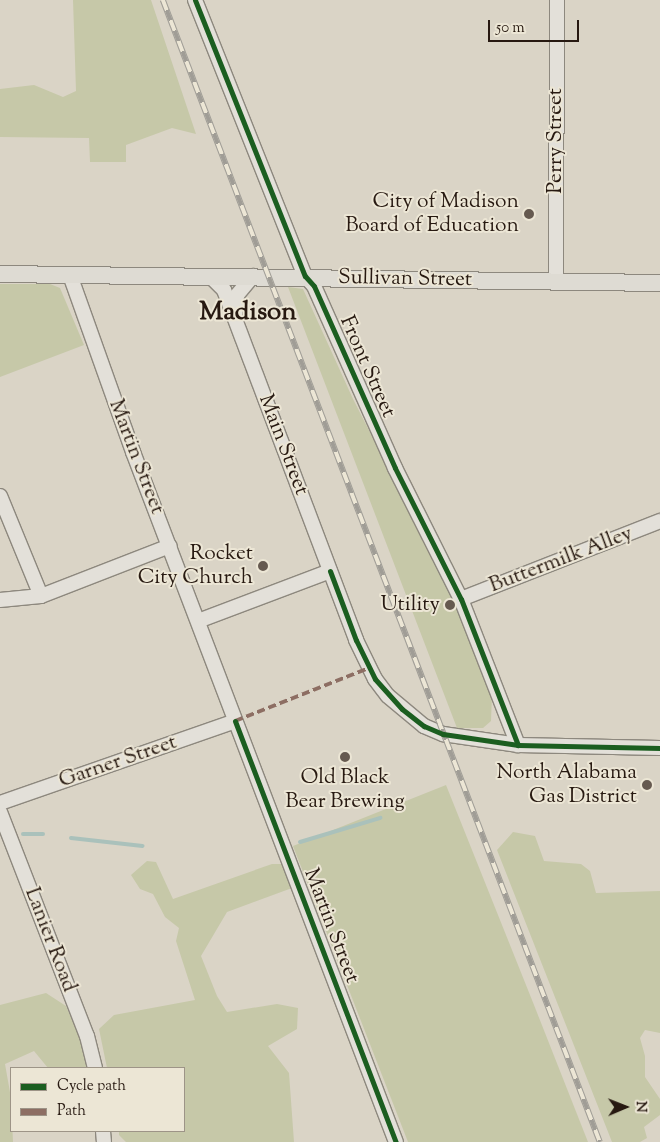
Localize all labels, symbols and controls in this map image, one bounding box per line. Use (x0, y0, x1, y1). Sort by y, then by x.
scale bar (490, 10, 581, 42)
text: 50 m (496, 18, 525, 39)
street label: Perry Street (543, 88, 569, 194)
place label: City of Madison Board of Education (345, 189, 519, 239)
marker: City of Madison Board of Education (523, 208, 535, 220)
street label: Sullivan Street (338, 265, 472, 293)
district label: Madison (199, 297, 297, 329)
street label: Front Street (333, 312, 401, 422)
street label: Main Street (252, 391, 314, 499)
street label: Martin Street (103, 396, 169, 518)
street label: Buttermilk Alley (486, 521, 636, 599)
place label: Rocket City Church (138, 541, 253, 591)
marker: Rocket City Church (257, 560, 269, 572)
place label: Utility (380, 592, 440, 618)
marker: Utility (444, 599, 456, 611)
street label: Garner Street (56, 730, 180, 794)
marker: Old Black Bear Brewing (339, 751, 351, 763)
place label: North Alabama Gas District (497, 760, 637, 810)
place label: Old Black Bear Brewing (285, 765, 405, 815)
marker: North Alabama Gas District (641, 779, 653, 791)
street label: Martin Street (298, 865, 364, 987)
street label: Lanier Road (19, 884, 81, 996)
legend (10, 1067, 185, 1132)
text: Cycle path (57, 1076, 126, 1097)
north arrow (600, 1082, 650, 1132)
text: Path (57, 1101, 86, 1122)
text: N (630, 1101, 650, 1113)

